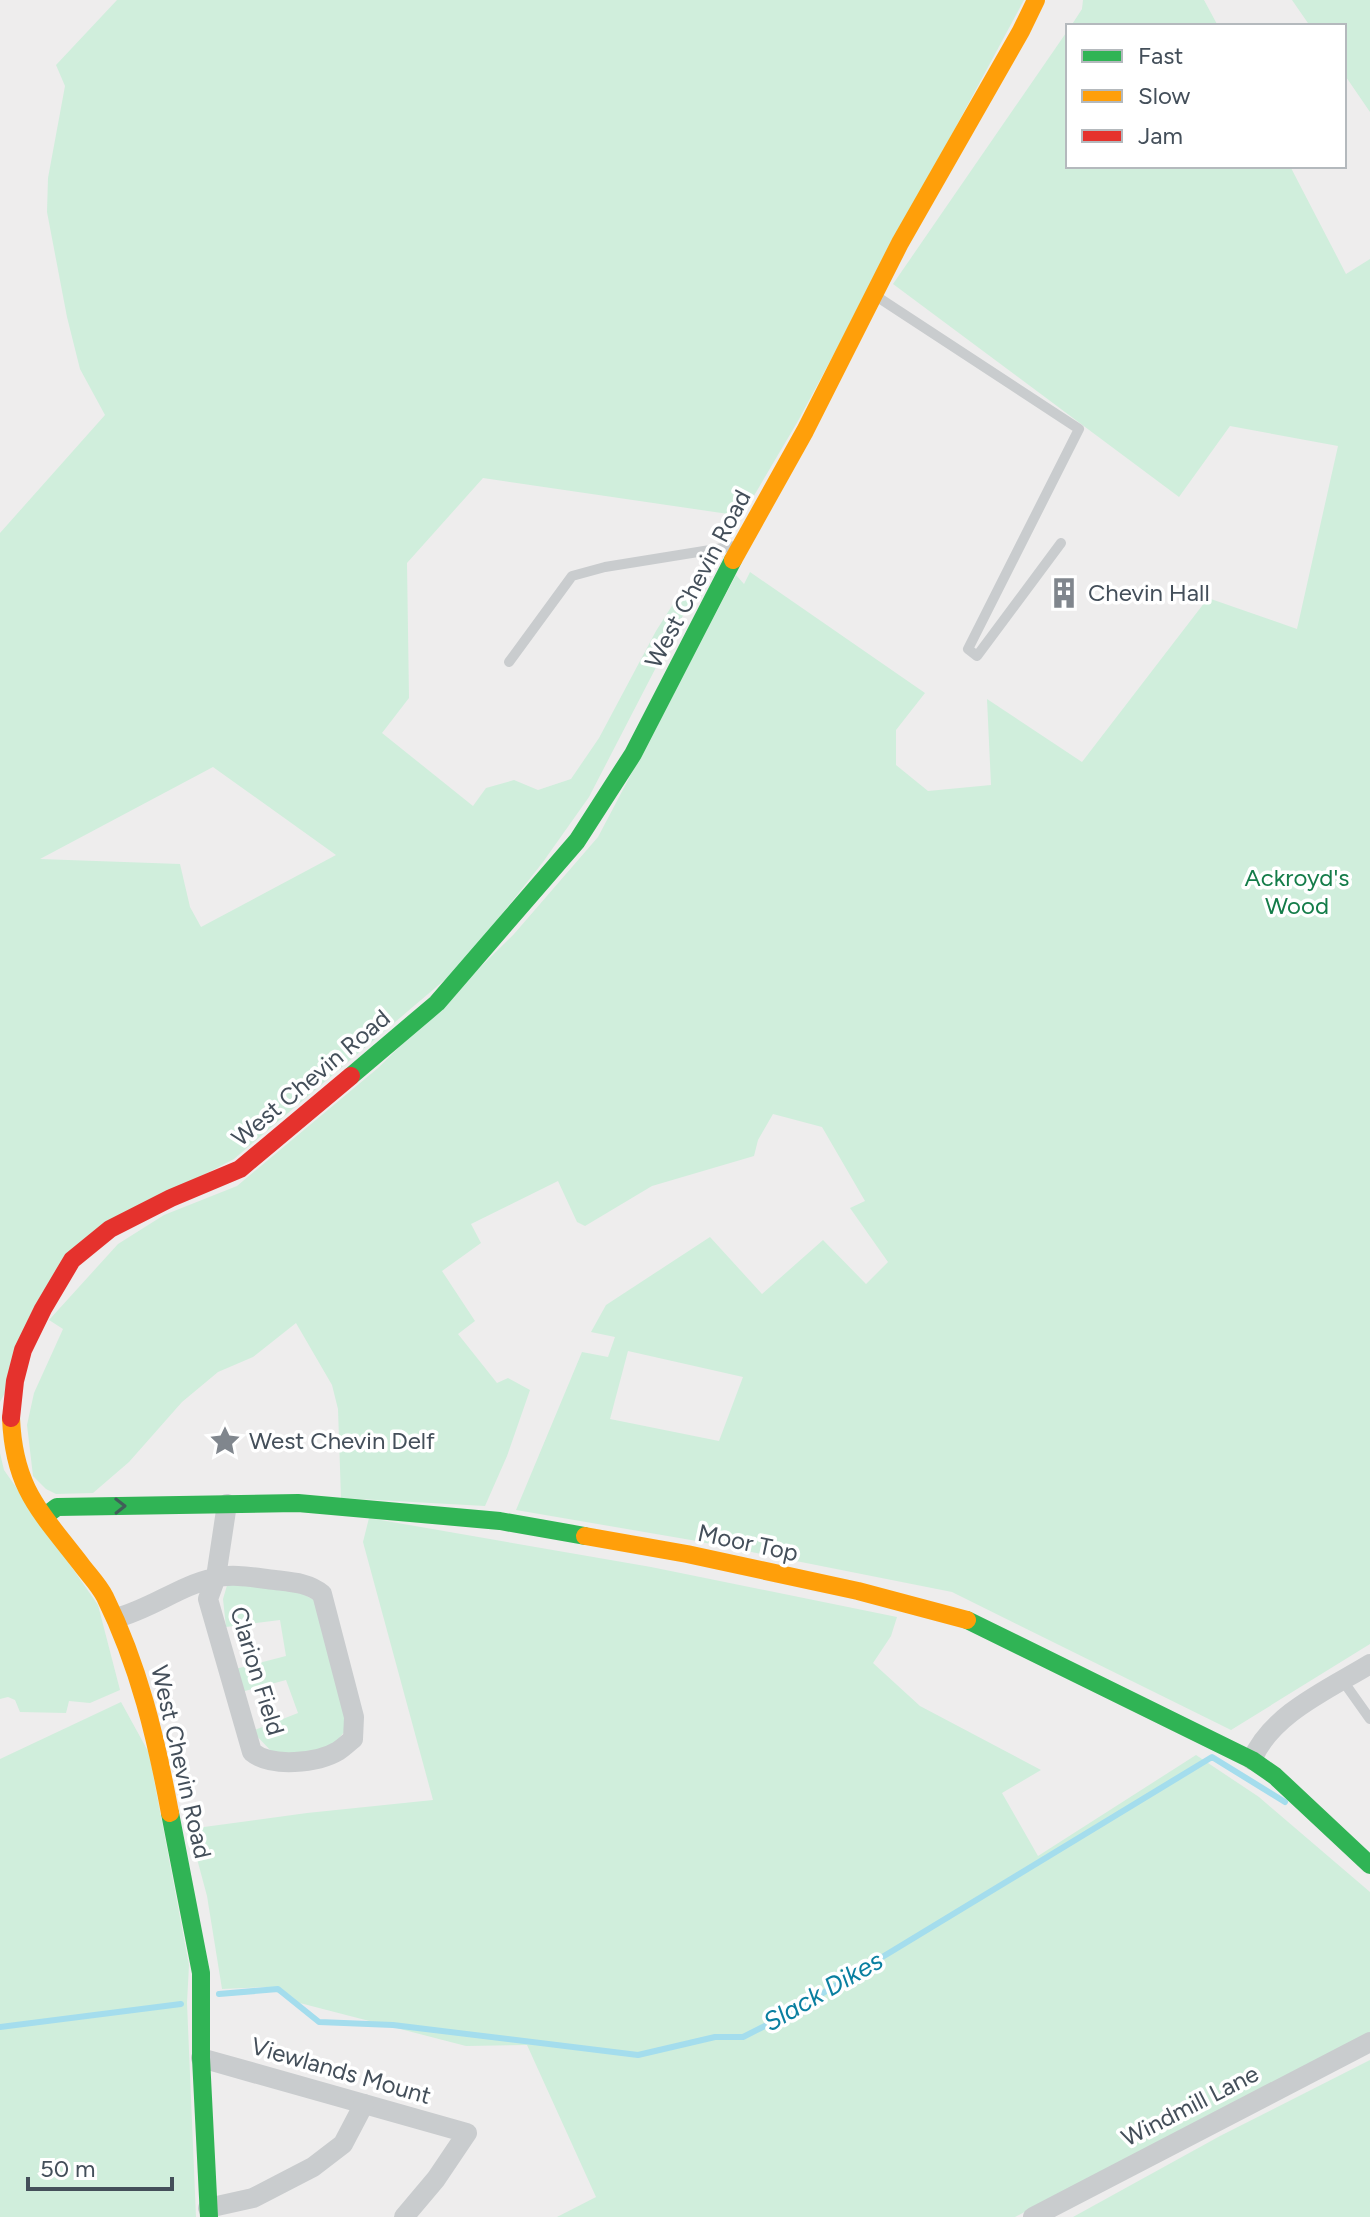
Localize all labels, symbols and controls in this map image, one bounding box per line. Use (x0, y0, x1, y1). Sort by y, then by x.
legend (1066, 24, 1346, 168)
text: Fast (1138, 41, 1183, 70)
text: Slow (1138, 81, 1191, 110)
text: Jam (1138, 121, 1183, 150)
street label: West Chevin Road (638, 485, 757, 673)
building icon: Chevin Hall (1047, 576, 1081, 610)
place label: Chevin Hall (1088, 578, 1210, 607)
park label: Ackroyd's Wood (1245, 863, 1349, 920)
street label: West Chevin Road (226, 1003, 396, 1152)
place icon: West Chevin Delf (208, 1424, 242, 1458)
place label: West Chevin Delf (249, 1426, 435, 1455)
one-way arrow (114, 1497, 127, 1514)
street label: Moor Top (695, 1518, 801, 1567)
street label: Clarion Field (224, 1603, 291, 1739)
street label: West Chevin Road (145, 1662, 218, 1861)
water label: Slack Dikes (757, 1944, 889, 2038)
street label: Viewlands Mount (248, 2031, 435, 2110)
street label: Windmill Lane (1116, 2059, 1263, 2152)
scale bar (28, 2141, 172, 2191)
text: 50 m (40, 2154, 96, 2183)

